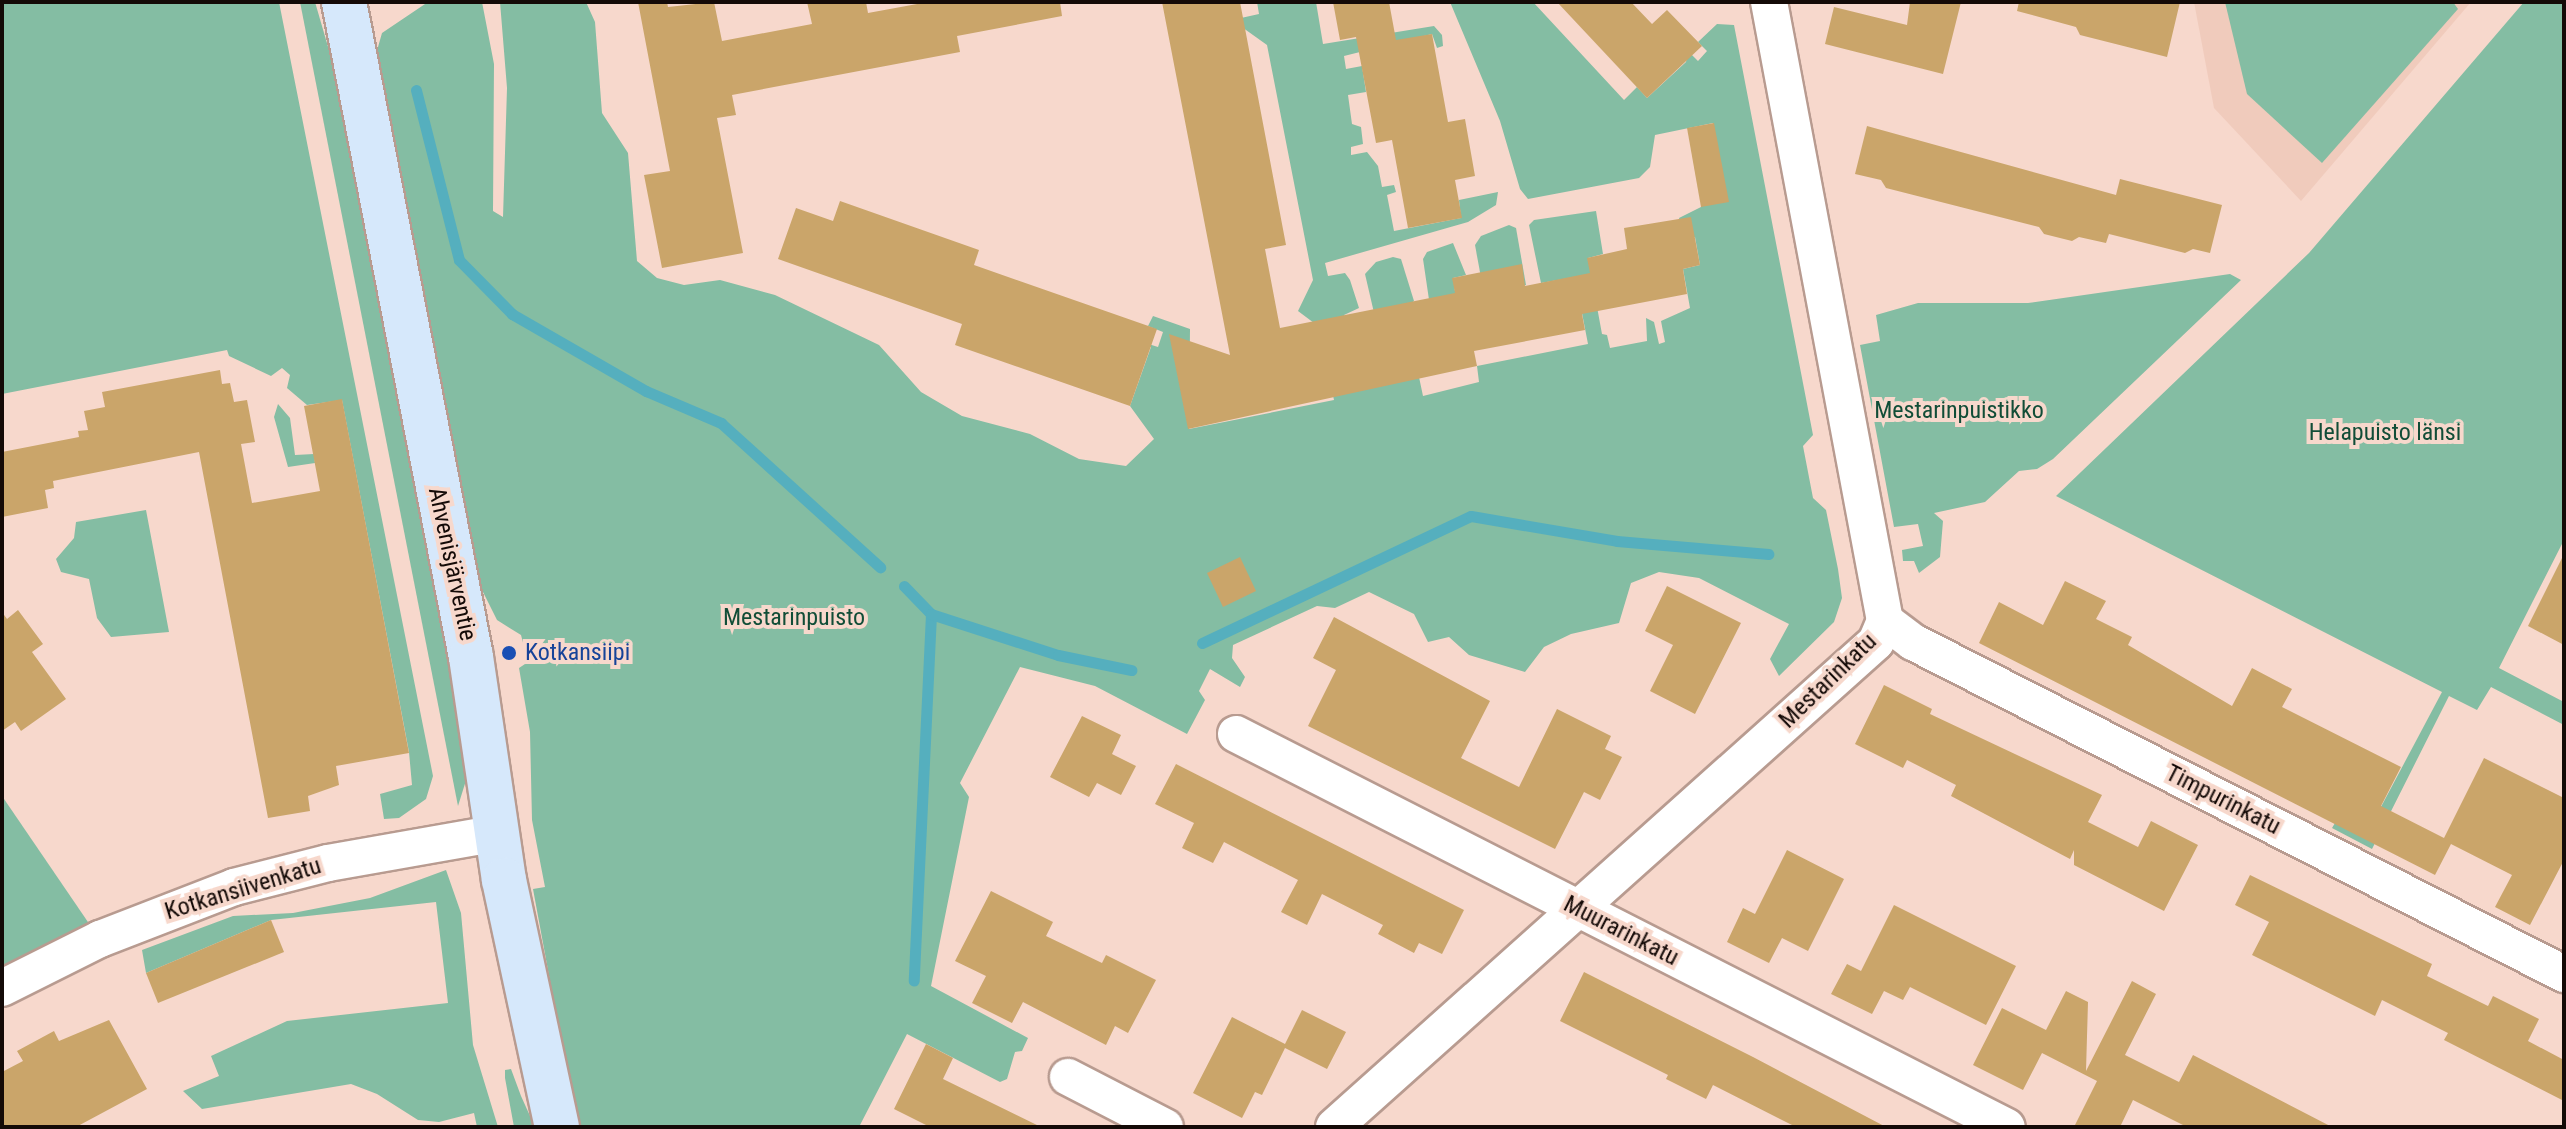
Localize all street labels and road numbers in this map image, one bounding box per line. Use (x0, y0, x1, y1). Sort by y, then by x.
street label: Ahvenisjärventie (422, 485, 482, 643)
street label: Mestarinkatu (1773, 627, 1883, 735)
street label: Timpurinkatu (2161, 759, 2285, 841)
street label: Kotkansiivenkatu (161, 852, 325, 926)
street label: Muurarinkatu (1559, 890, 1683, 972)

